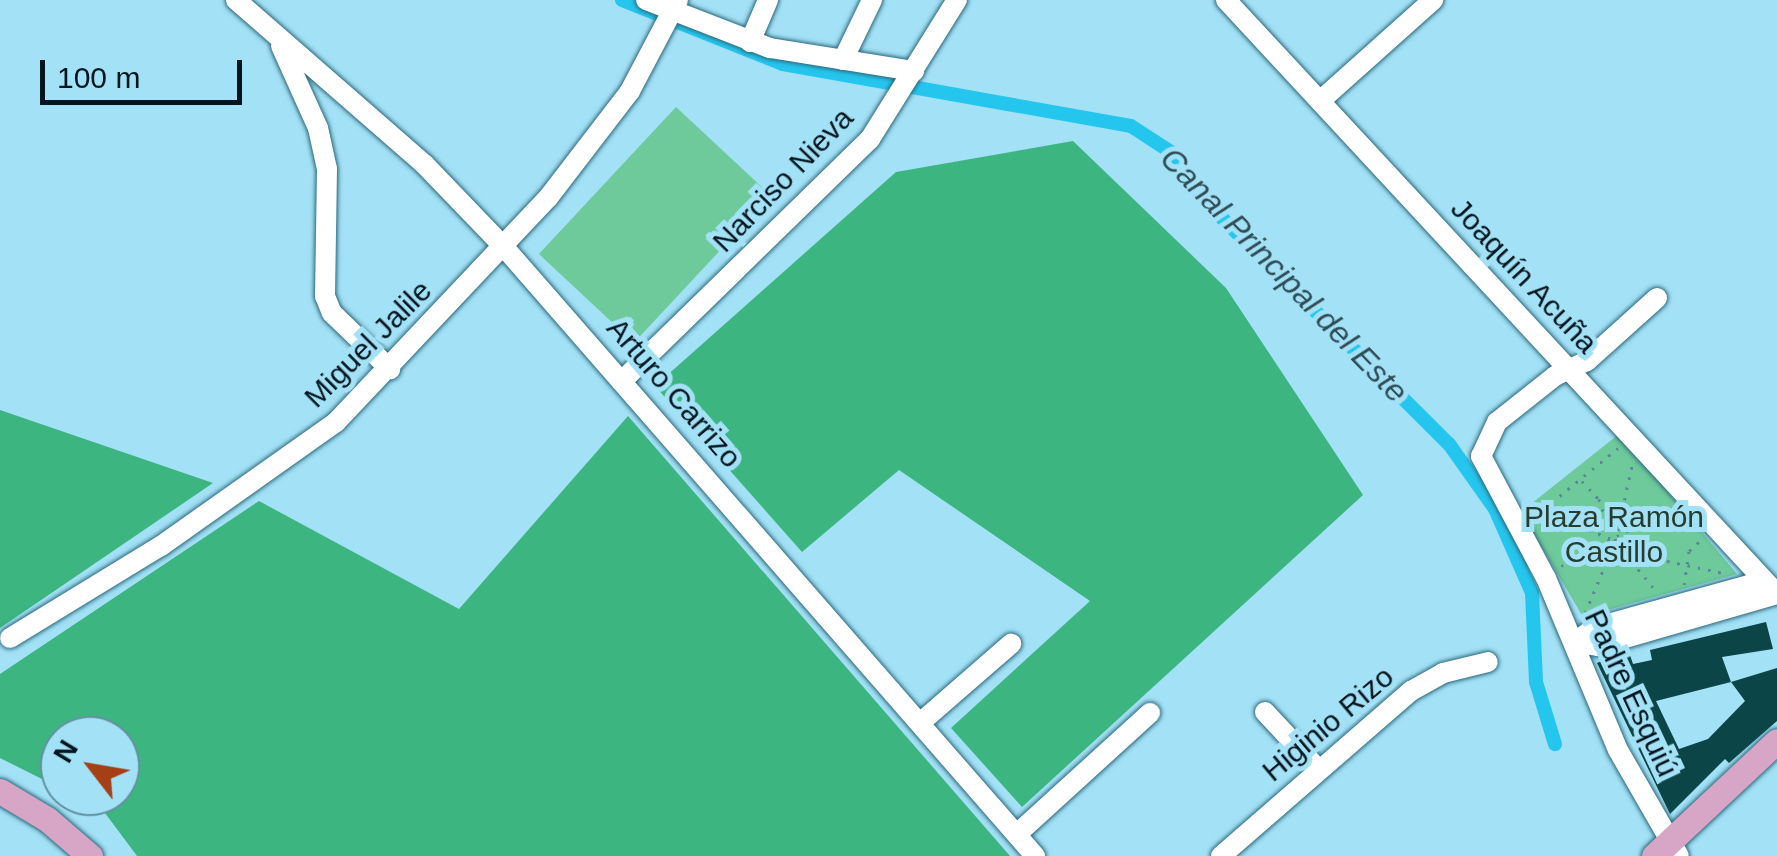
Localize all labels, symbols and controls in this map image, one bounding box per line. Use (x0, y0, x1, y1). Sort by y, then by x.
scale bar (45, 40, 248, 102)
text: 100 m (57, 61, 140, 94)
street label: Narciso Nieva (705, 100, 861, 260)
water label: Canal Principal del Este (1152, 139, 1416, 411)
street label: Joaquín Acuña (1443, 191, 1605, 361)
street label: Miguel Jalile (297, 273, 439, 415)
street label: Arturo Carrizo (599, 311, 749, 475)
park label: Plaza Ramón Castillo (1524, 499, 1704, 570)
street label: Padre Esquiú (1577, 604, 1685, 782)
street label: Higinio Rizo (1255, 659, 1401, 789)
north arrow (40, 716, 140, 816)
text: N (47, 735, 84, 768)

